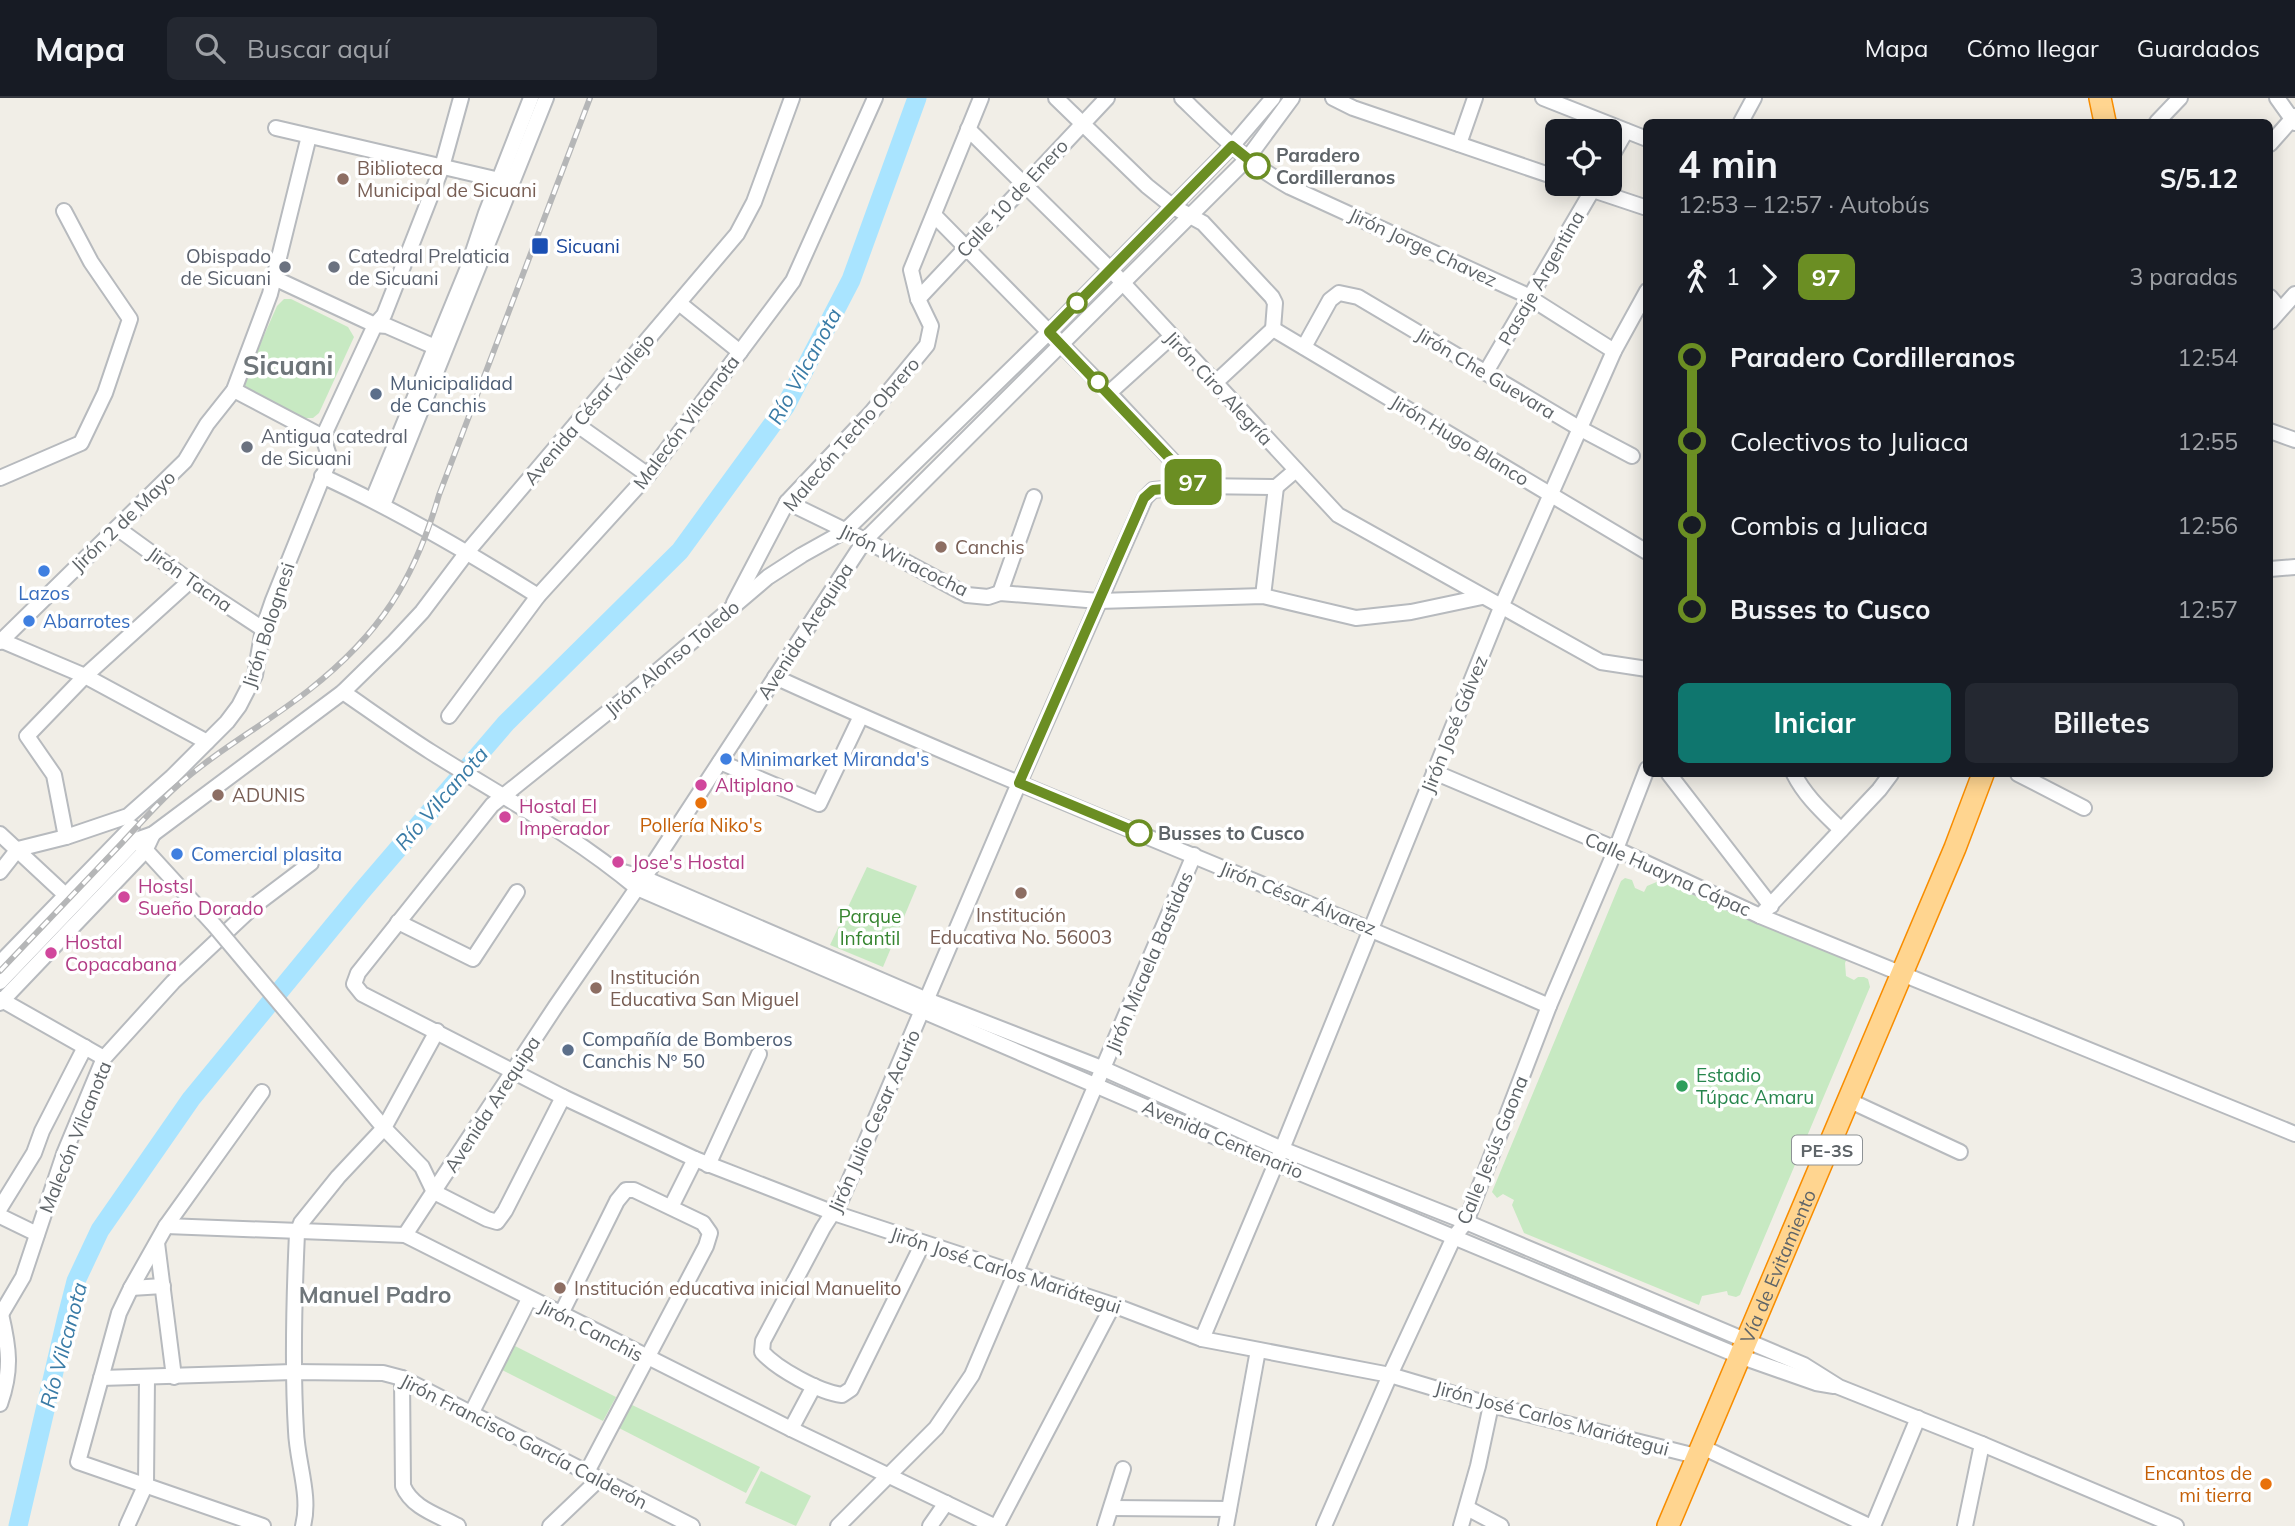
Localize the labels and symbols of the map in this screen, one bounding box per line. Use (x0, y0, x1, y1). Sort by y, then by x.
street label: Calle 10 de Enero (951, 134, 1073, 262)
place label: Paradero Cordilleranos (1276, 143, 1395, 189)
marker: Paradero Cordilleranos (1244, 153, 1270, 179)
place label: Biblioteca Municipal de Sicuani (357, 156, 537, 202)
marker: Biblioteca Municipal de Sicuani (335, 171, 351, 187)
street label: Jirón Jorge Chavez (1345, 202, 1501, 292)
street label: Pasaje Argentina (1493, 206, 1589, 350)
place label: Sicuani (556, 234, 620, 258)
marker: Sicuani (530, 236, 550, 256)
place label: Obispado de Sicuani (181, 244, 271, 290)
place label: Catedral Prelaticia de Sicuani (348, 244, 510, 290)
marker: Obispado de Sicuani (277, 259, 293, 275)
marker: Catedral Prelaticia de Sicuani (326, 259, 342, 275)
unlabelled marker (1067, 293, 1087, 313)
water label: Río Vilcanota (761, 303, 847, 429)
street label: Jirón Che Guevara (1412, 322, 1560, 424)
street label: Jirón Ciro Alegría (1160, 326, 1278, 450)
street label: Avenida César Vallejo (518, 328, 660, 490)
district label: Sicuani (243, 349, 333, 382)
street label: Malecón Vilcanota (628, 350, 744, 494)
street label: Malecón Techo Obrero (778, 352, 924, 516)
place label: Municipalidad de Canchis (390, 371, 513, 417)
unlabelled marker (1088, 372, 1108, 392)
marker: Municipalidad de Canchis (368, 386, 384, 402)
street label: Jirón Hugo Blanco (1386, 389, 1534, 491)
place label: Antigua catedral de Sicuani (261, 424, 408, 470)
marker: Antigua catedral de Sicuani (239, 439, 255, 455)
line badge: 97 (1162, 459, 1224, 505)
street label: Jirón 2 de Mayo (66, 465, 180, 577)
street label: Jirón Wiracocha (836, 518, 972, 602)
place label: Canchis (955, 535, 1025, 559)
marker: Canchis (933, 539, 949, 555)
street label: Jirón Tacna (143, 541, 237, 617)
street label: Avenida Arequipa (752, 558, 858, 704)
street label: Jirón Bolognesi (236, 559, 300, 691)
marker: Lazos (36, 563, 52, 579)
place label: Lazos (18, 581, 70, 605)
street label: Jirón Alonso Toledo (600, 595, 744, 721)
place label: Abarrotes (43, 609, 131, 633)
marker: Abarrotes (21, 613, 37, 629)
street label: Jirón José Gálvez (1415, 652, 1493, 796)
water label: Río Vilcanota (389, 741, 493, 855)
place label: Minimarket Miranda's (740, 747, 930, 771)
marker: Minimarket Miranda's (718, 751, 734, 767)
place label: Altiplano (715, 773, 794, 797)
marker: Altiplano (693, 777, 709, 793)
place label: ADUNIS (232, 783, 305, 807)
marker: ADUNIS (210, 787, 226, 803)
place label: Hostal El Imperador (519, 794, 610, 840)
marker: Pollería Niko's (693, 795, 709, 811)
marker: Hostal El Imperador (497, 809, 513, 825)
place label: Pollería Niko's (640, 813, 762, 837)
marker: Busses to Cusco (1126, 820, 1152, 846)
place label: Busses to Cusco (1158, 821, 1304, 845)
street label: Calle Huayna Cápac (1581, 827, 1755, 921)
place label: Comercial plasita (191, 842, 342, 866)
marker: Comercial plasita (169, 846, 185, 862)
place label: Jose's Hostal (632, 850, 745, 874)
marker: Jose's Hostal (610, 854, 626, 870)
street label: Jirón César Álvarez (1216, 856, 1380, 940)
street label: Jirón Micaela Bastidas (1100, 868, 1198, 1056)
place label: Hostsl Sueño Dorado (138, 874, 264, 920)
marker: Institución Educativa No. 56003 (1013, 885, 1029, 901)
marker: Hostsl Sueño Dorado (116, 889, 132, 905)
place label: Institución Educativa No. 56003 (930, 903, 1112, 949)
park label: Parque Infantil (839, 904, 901, 950)
place label: Hostal Copacabana (65, 930, 177, 976)
marker: Hostal Copacabana (43, 945, 59, 961)
place label: Institución Educativa San Miguel (610, 965, 799, 1011)
marker: Institución Educativa San Miguel (588, 980, 604, 996)
street label: Jirón Julio Cesar Acurio (823, 1025, 925, 1217)
place label: Compañía de Bomberos Canchis Nº 50 (582, 1027, 793, 1073)
street label: Avenida Arequipa (439, 1031, 545, 1177)
marker: Compañía de Bomberos Canchis Nº 50 (560, 1042, 576, 1058)
street label: Malecón Vilcanota (34, 1058, 116, 1216)
place label: Estadio Túpac Amaru (1696, 1063, 1814, 1109)
street label: Calle Jesús Gaona (1451, 1072, 1533, 1228)
marker: Estadio Túpac Amaru (1674, 1078, 1690, 1094)
street label: Avenida Centenario (1139, 1094, 1307, 1184)
road number: PE-3S (1792, 1135, 1862, 1164)
street label: Vía de Evitamiento (1735, 1186, 1821, 1347)
street label: Jirón José Carlos Mariátegui (887, 1221, 1125, 1319)
place label: Institución educativa inicial Manuelito (574, 1276, 901, 1300)
water label: Río Vilcanota (34, 1279, 92, 1411)
district label: Manuel Padro (299, 1280, 451, 1309)
marker: Institución educativa inicial Manuelito (552, 1280, 568, 1296)
street label: Jirón Canchis (535, 1293, 647, 1367)
street label: Jirón Francisco García Calderón (396, 1368, 652, 1514)
street label: Jirón José Carlos Mariátegui (1432, 1375, 1672, 1461)
place label: Encantos de mi tierra (2144, 1461, 2252, 1507)
marker: Encantos de mi tierra (2258, 1476, 2274, 1492)

